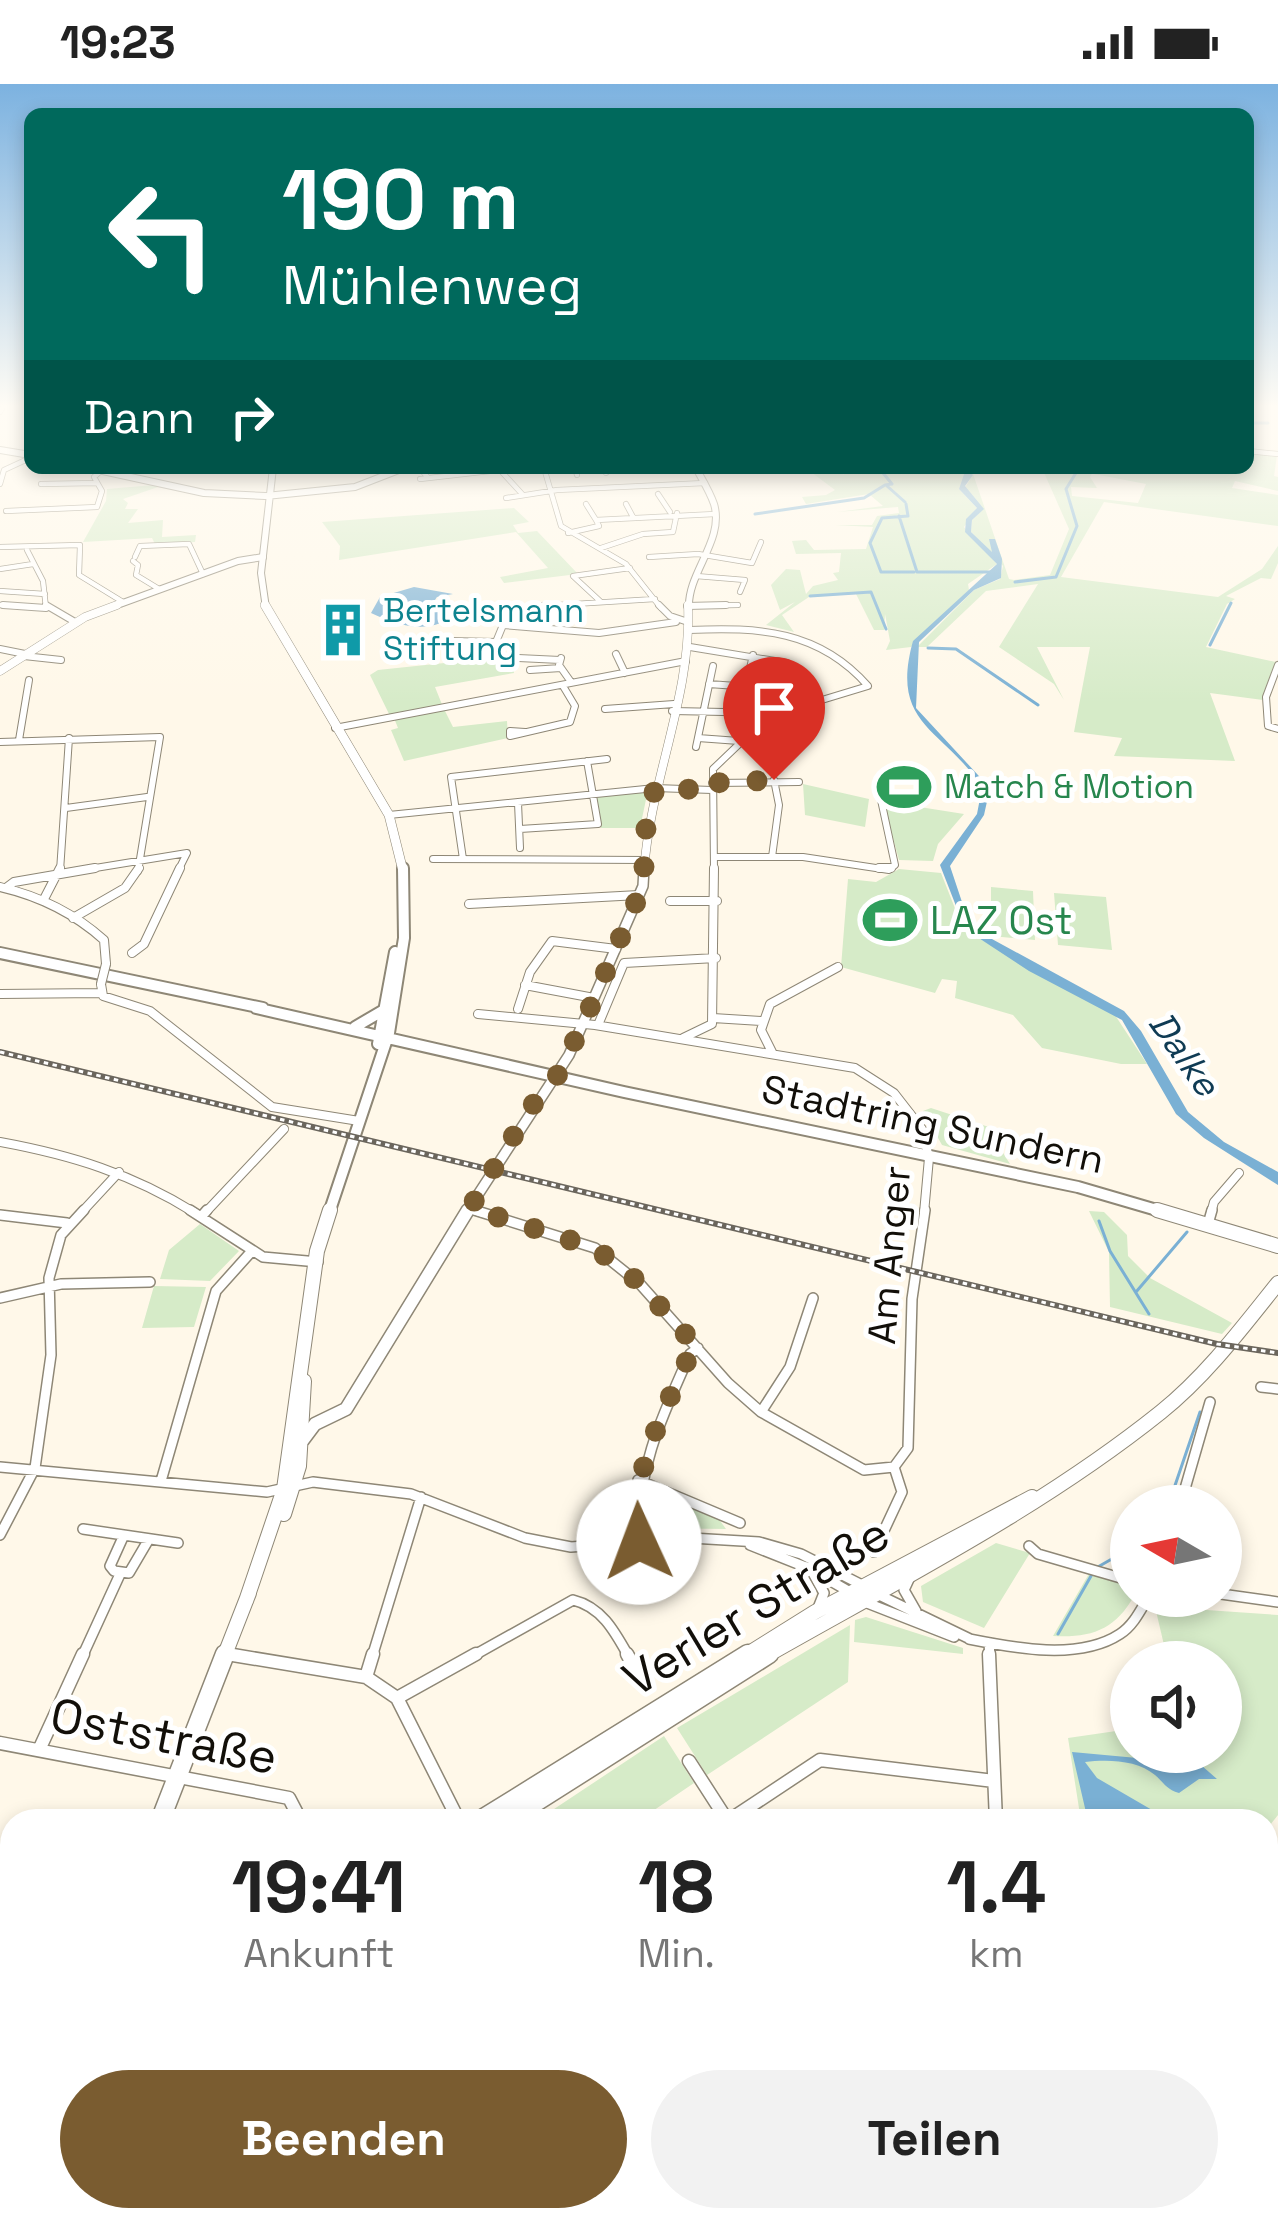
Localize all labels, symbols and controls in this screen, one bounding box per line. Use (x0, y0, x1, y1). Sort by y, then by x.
text: 19:23 (60, 14, 176, 71)
text: 190 m (282, 146, 519, 254)
icon: left (84, 156, 240, 312)
text: Mühlenweg (282, 251, 582, 320)
icon: right (219, 384, 285, 450)
text: Dann (84, 389, 195, 446)
place label: Bertelsmann Stiftung (383, 590, 584, 670)
building icon: Bertelsmann Stiftung (314, 601, 372, 659)
pin (723, 657, 825, 780)
icon: arrive (741, 675, 807, 741)
sports icon: Match & Motion (875, 758, 933, 816)
place label: Match & Motion (944, 766, 1194, 808)
sports icon: LAZ Ost (861, 891, 919, 949)
place label: LAZ Ost (930, 896, 1073, 945)
water label: Dalke (1138, 1003, 1231, 1107)
street label: Stadtring Sundern (758, 1064, 1108, 1184)
street label: Am Anger (857, 1164, 921, 1346)
position arrow (576, 1479, 702, 1605)
north arrow (1110, 1485, 1242, 1617)
map controls (1110, 1485, 1242, 1773)
street label: Verler Straße (612, 1503, 900, 1709)
button: sound (1110, 1641, 1242, 1773)
street label: Oststraße (46, 1684, 282, 1788)
text: 19:41 (232, 1841, 406, 1933)
text: 18 (638, 1841, 714, 1933)
text: 1.4 (946, 1841, 1046, 1933)
text: Ankunft (243, 1929, 394, 1978)
text: Min. (638, 1929, 715, 1978)
text: km (969, 1929, 1024, 1978)
button: Beenden (60, 2070, 627, 2208)
button: Teilen (651, 2070, 1218, 2208)

